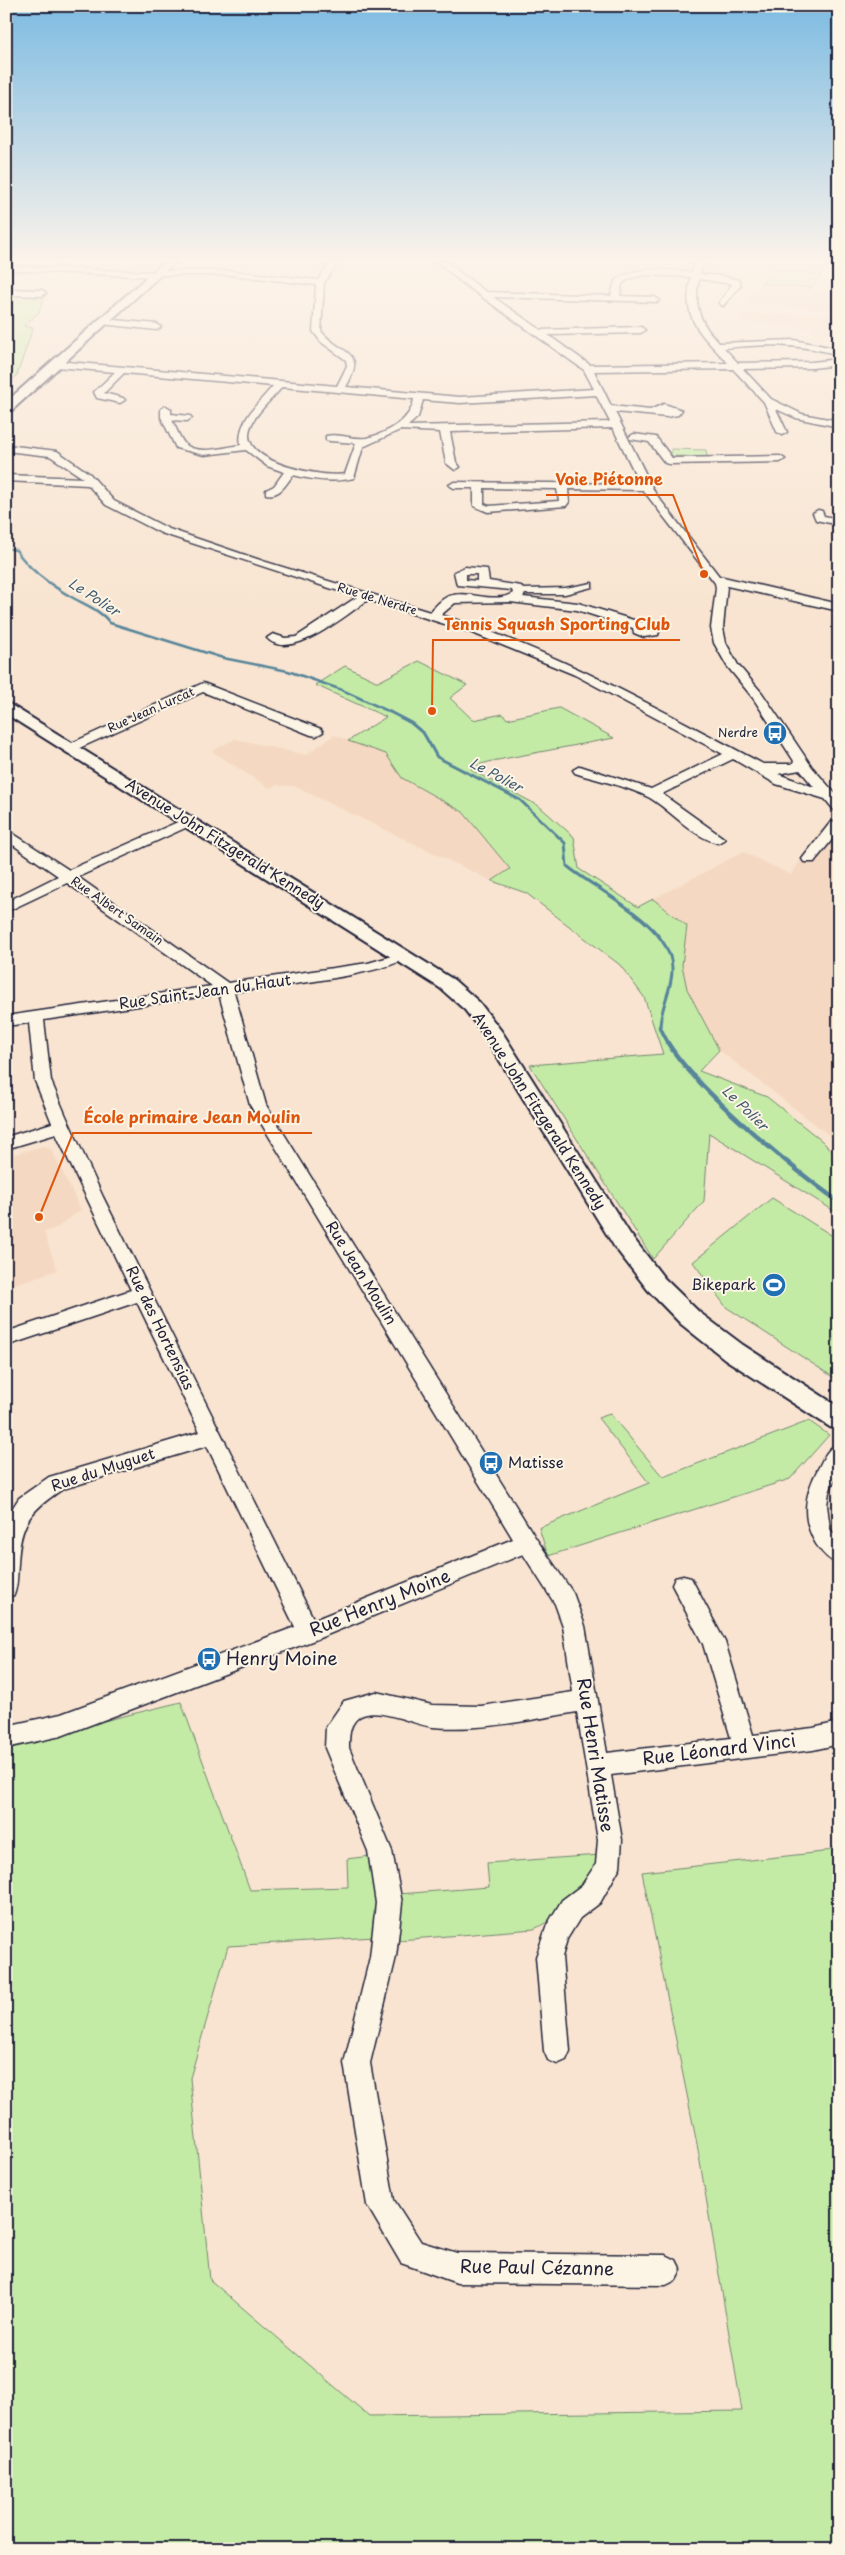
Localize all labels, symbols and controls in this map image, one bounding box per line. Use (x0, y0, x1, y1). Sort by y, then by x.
callout: Voie Piétonne (546, 464, 673, 495)
text: Voie Piétonne (555, 466, 663, 490)
water label: Le Polier (65, 572, 125, 622)
street label: Rue de Nerdre (335, 577, 419, 619)
callout: Tennis Squash Sporting Club (433, 609, 680, 640)
text: Tennis Squash Sporting Club (444, 611, 670, 635)
street label: Rue Jean Lurcat (104, 682, 197, 736)
bus stop icon: Nerdre (762, 720, 788, 746)
place label: Nerdre (718, 723, 758, 741)
water label: Le Polier (466, 752, 528, 798)
street label: Avenue John Fitzgerald Kennedy (122, 772, 330, 914)
street label: Rue Albert Samain (68, 872, 167, 949)
street label: Rue Saint-Jean du Haut (117, 967, 292, 1014)
street label: Avenue John Fitzgerald Kennedy (468, 1007, 613, 1213)
water label: Le Polier (718, 1080, 774, 1136)
callout: École primaire Jean Moulin (73, 1102, 312, 1133)
text: École primaire Jean Moulin (84, 1104, 300, 1128)
street label: Rue Jean Moulin (321, 1216, 403, 1329)
street label: Rue des Hortensias (121, 1261, 201, 1393)
place label: Bikepark (691, 1272, 756, 1295)
sports icon: Bikepark (761, 1272, 787, 1298)
street label: Rue du Muguet (48, 1441, 157, 1496)
bus stop icon: Matisse (478, 1450, 504, 1476)
place label: Matisse (508, 1450, 564, 1473)
street label: Rue Henry Moine (305, 1561, 454, 1642)
place label: Henry Moine (226, 1644, 338, 1671)
bus stop icon: Henry Moine (196, 1646, 222, 1672)
street label: Rue Henri Matisse (571, 1676, 622, 1834)
street label: Rue Léonard Vinci (641, 1726, 797, 1771)
street label: Rue Paul Cézanne (460, 2252, 614, 2281)

